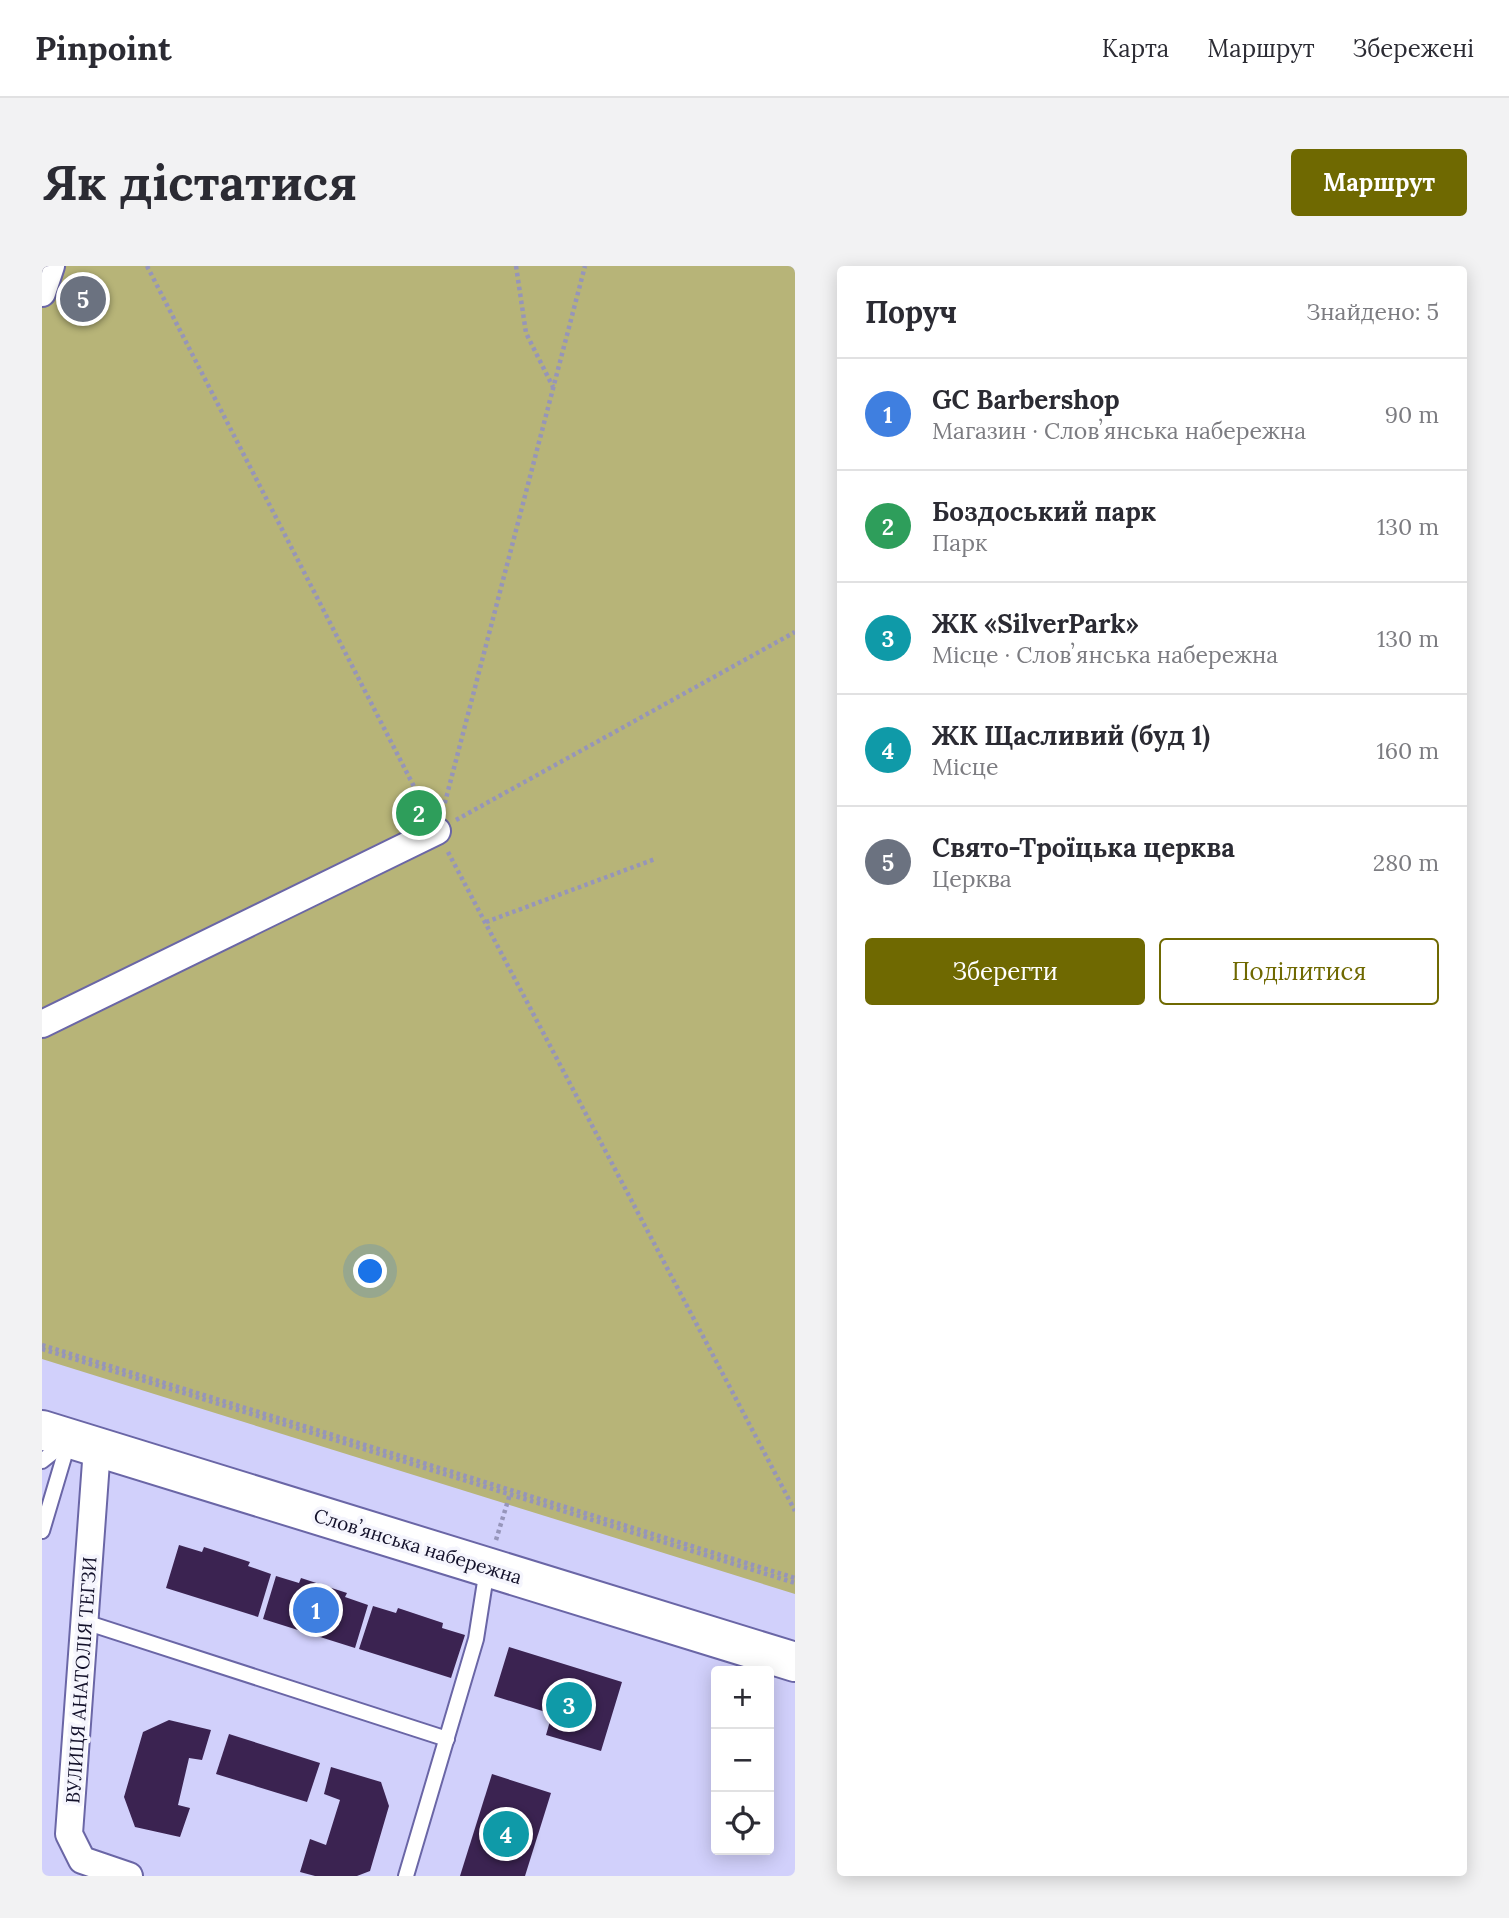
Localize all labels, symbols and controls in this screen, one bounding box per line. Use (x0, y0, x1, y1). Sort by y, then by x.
text: Pinpoint (35, 27, 172, 69)
text: Карта (1102, 33, 1169, 64)
text: Маршрут (1207, 33, 1315, 64)
text: Збережені (1353, 33, 1474, 64)
button: Маршрут (1291, 149, 1467, 216)
text: Як дістатися (42, 151, 357, 213)
pin: 5 (60, 273, 106, 325)
text: Поруч (865, 293, 957, 331)
text: Знайдено: 5 (1306, 297, 1439, 326)
text: GC Barbershop (932, 383, 1120, 416)
text: 1 (883, 400, 893, 429)
text: 90 m (1385, 400, 1439, 429)
text: Магазин · Словʼянська набережна (932, 416, 1306, 445)
text: Боздоський парк (932, 495, 1156, 528)
text: 2 (882, 512, 894, 541)
text: 130 m (1377, 512, 1439, 541)
text: Парк (932, 528, 987, 557)
text: ЖК «SilverPark» (932, 607, 1139, 640)
text: 3 (882, 624, 894, 653)
text: 130 m (1377, 624, 1439, 653)
text: Місце · Словʼянська набережна (932, 640, 1278, 669)
text: ЖК Щасливий (буд 1) (932, 719, 1210, 752)
text: 4 (882, 736, 894, 765)
text: 160 m (1376, 736, 1439, 765)
text: Місце (932, 752, 998, 781)
pin: 2 (396, 787, 442, 839)
text: Свято-Троїцька церква (932, 831, 1235, 864)
text: 5 (882, 848, 894, 877)
text: 280 m (1373, 848, 1439, 877)
text: Церква (932, 864, 1012, 893)
button: Зберегти (865, 938, 1145, 1005)
button: Поділитися (1159, 938, 1439, 1005)
your location (353, 1254, 387, 1288)
street label: Словʼянська набережна (311, 1503, 525, 1589)
street label: ВУЛИЦЯ АНАТОЛІЯ ТЕГЗИ (60, 1556, 102, 1804)
pin: 1 (293, 1584, 339, 1636)
map controls (711, 1666, 774, 1855)
button: + (711, 1666, 774, 1729)
pin: 3 (546, 1679, 592, 1731)
button: − (711, 1729, 774, 1792)
button: locate (711, 1792, 774, 1855)
pin: 4 (483, 1808, 529, 1860)

